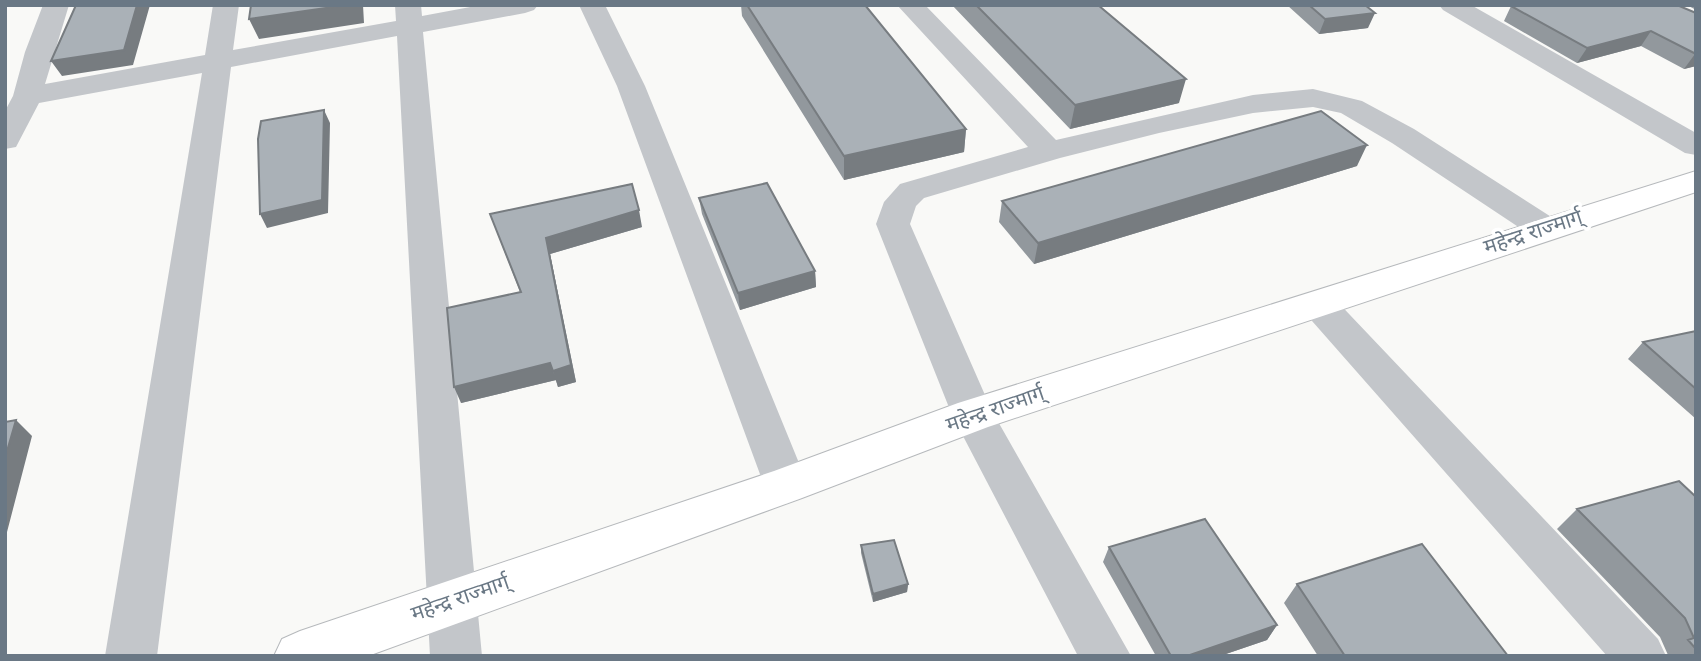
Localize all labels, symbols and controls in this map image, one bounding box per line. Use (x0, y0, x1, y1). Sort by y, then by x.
street label: महेन्द्र राज्मार्ग् (1480, 203, 1589, 260)
street label: महेन्द्र राज्मार्ग् (942, 379, 1050, 438)
street label: महेन्द्र राज्मार्ग् (407, 568, 515, 627)

